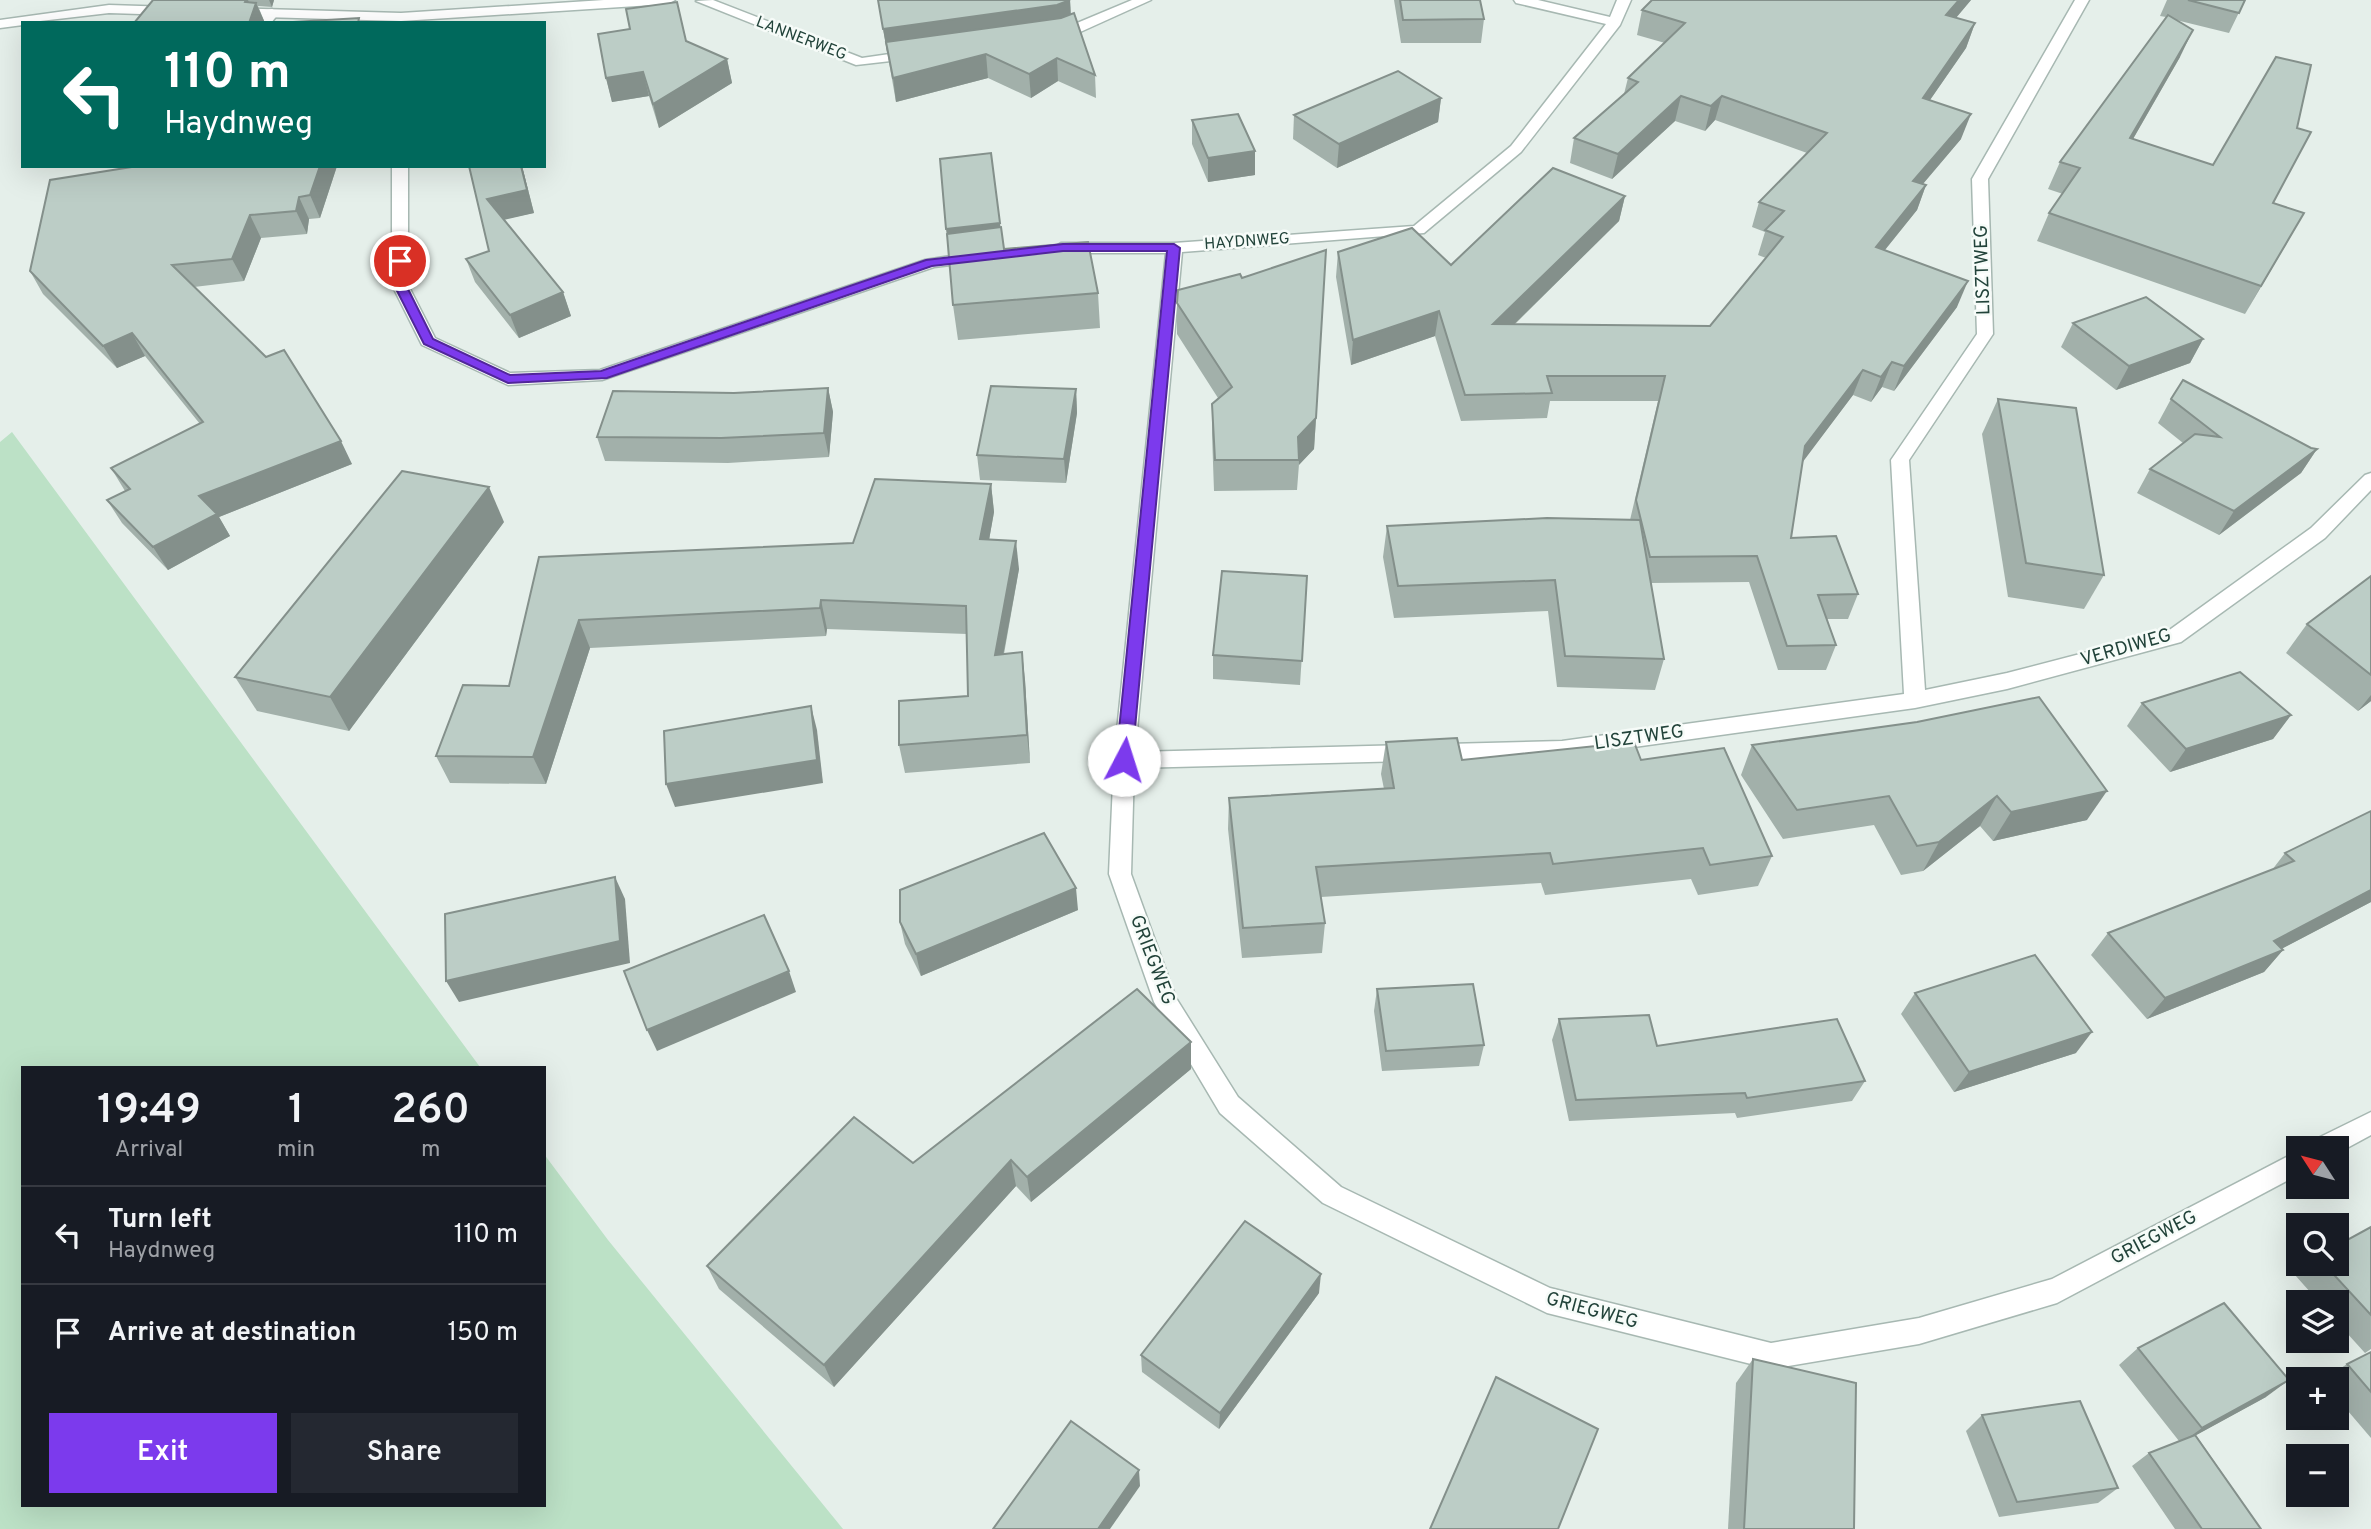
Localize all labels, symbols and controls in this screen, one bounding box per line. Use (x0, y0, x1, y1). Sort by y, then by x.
street label: LANNERWEG (753, 13, 849, 65)
text: 110 m (164, 44, 291, 106)
icon: left (49, 49, 140, 140)
text: Haydnweg (164, 105, 313, 145)
street label: LISZTWEG (1969, 225, 1997, 315)
street label: HAYDNWEG (1204, 229, 1290, 255)
pin (370, 231, 430, 291)
icon: arrive (381, 242, 419, 280)
street label: VERDIWEG (2078, 624, 2174, 672)
street label: LISZTWEG (1593, 720, 1685, 756)
position arrow (1087, 723, 1161, 797)
street label: GRIEGWEG (1124, 912, 1180, 1008)
text: 19:49 (97, 1085, 201, 1138)
text: 1 (288, 1085, 304, 1138)
text: 260 (391, 1085, 470, 1138)
text: Arrival (115, 1136, 183, 1165)
text: min (277, 1136, 315, 1165)
text: m (421, 1136, 440, 1165)
north arrow (2286, 1136, 2348, 1199)
map controls (2286, 1136, 2349, 1507)
text: Turn left (108, 1204, 212, 1237)
street label: GRIEGWEG (2107, 1205, 2201, 1271)
button: search (2286, 1213, 2349, 1276)
icon: left (49, 1216, 87, 1254)
text: 110 m (454, 1219, 518, 1252)
text: Haydnweg (108, 1237, 215, 1266)
street label: GRIEGWEG (1543, 1287, 1641, 1335)
button: layers (2286, 1290, 2349, 1353)
icon: arrive (49, 1314, 87, 1352)
text: Arrive at destination (108, 1317, 356, 1350)
text: 150 m (447, 1317, 518, 1350)
button: + (2286, 1367, 2349, 1430)
button: Exit (49, 1413, 277, 1493)
button: Share (291, 1413, 518, 1493)
button: − (2286, 1444, 2349, 1507)

